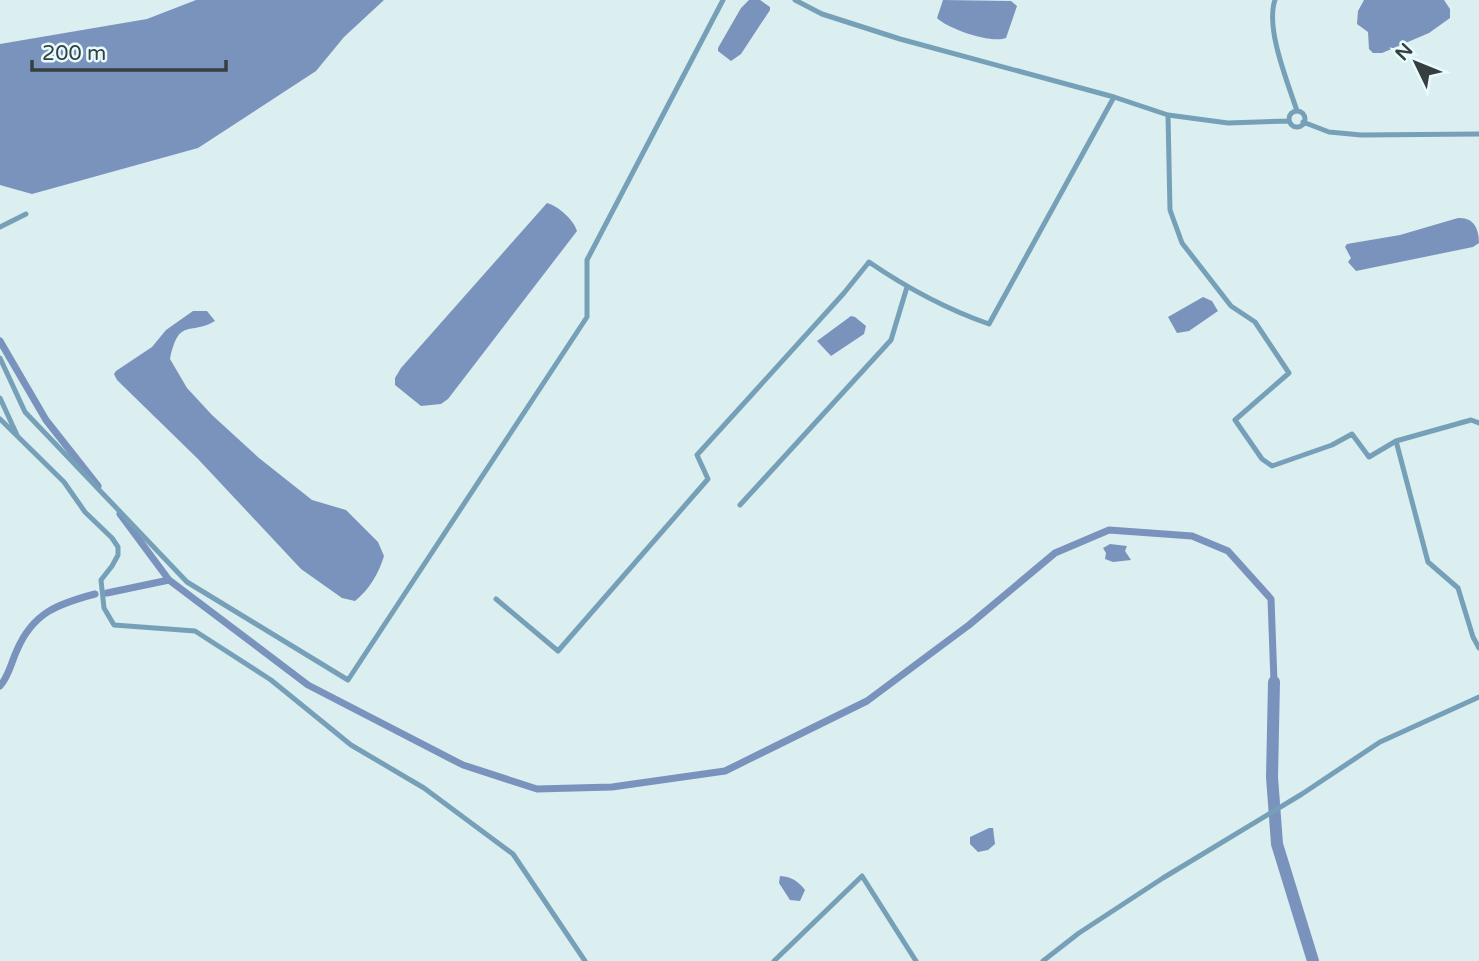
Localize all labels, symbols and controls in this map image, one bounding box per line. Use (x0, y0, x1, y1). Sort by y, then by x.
scale bar (32, 28, 226, 72)
north arrow (1381, 28, 1451, 98)
text: N (1391, 39, 1418, 65)
text: 200 m (42, 41, 106, 66)

